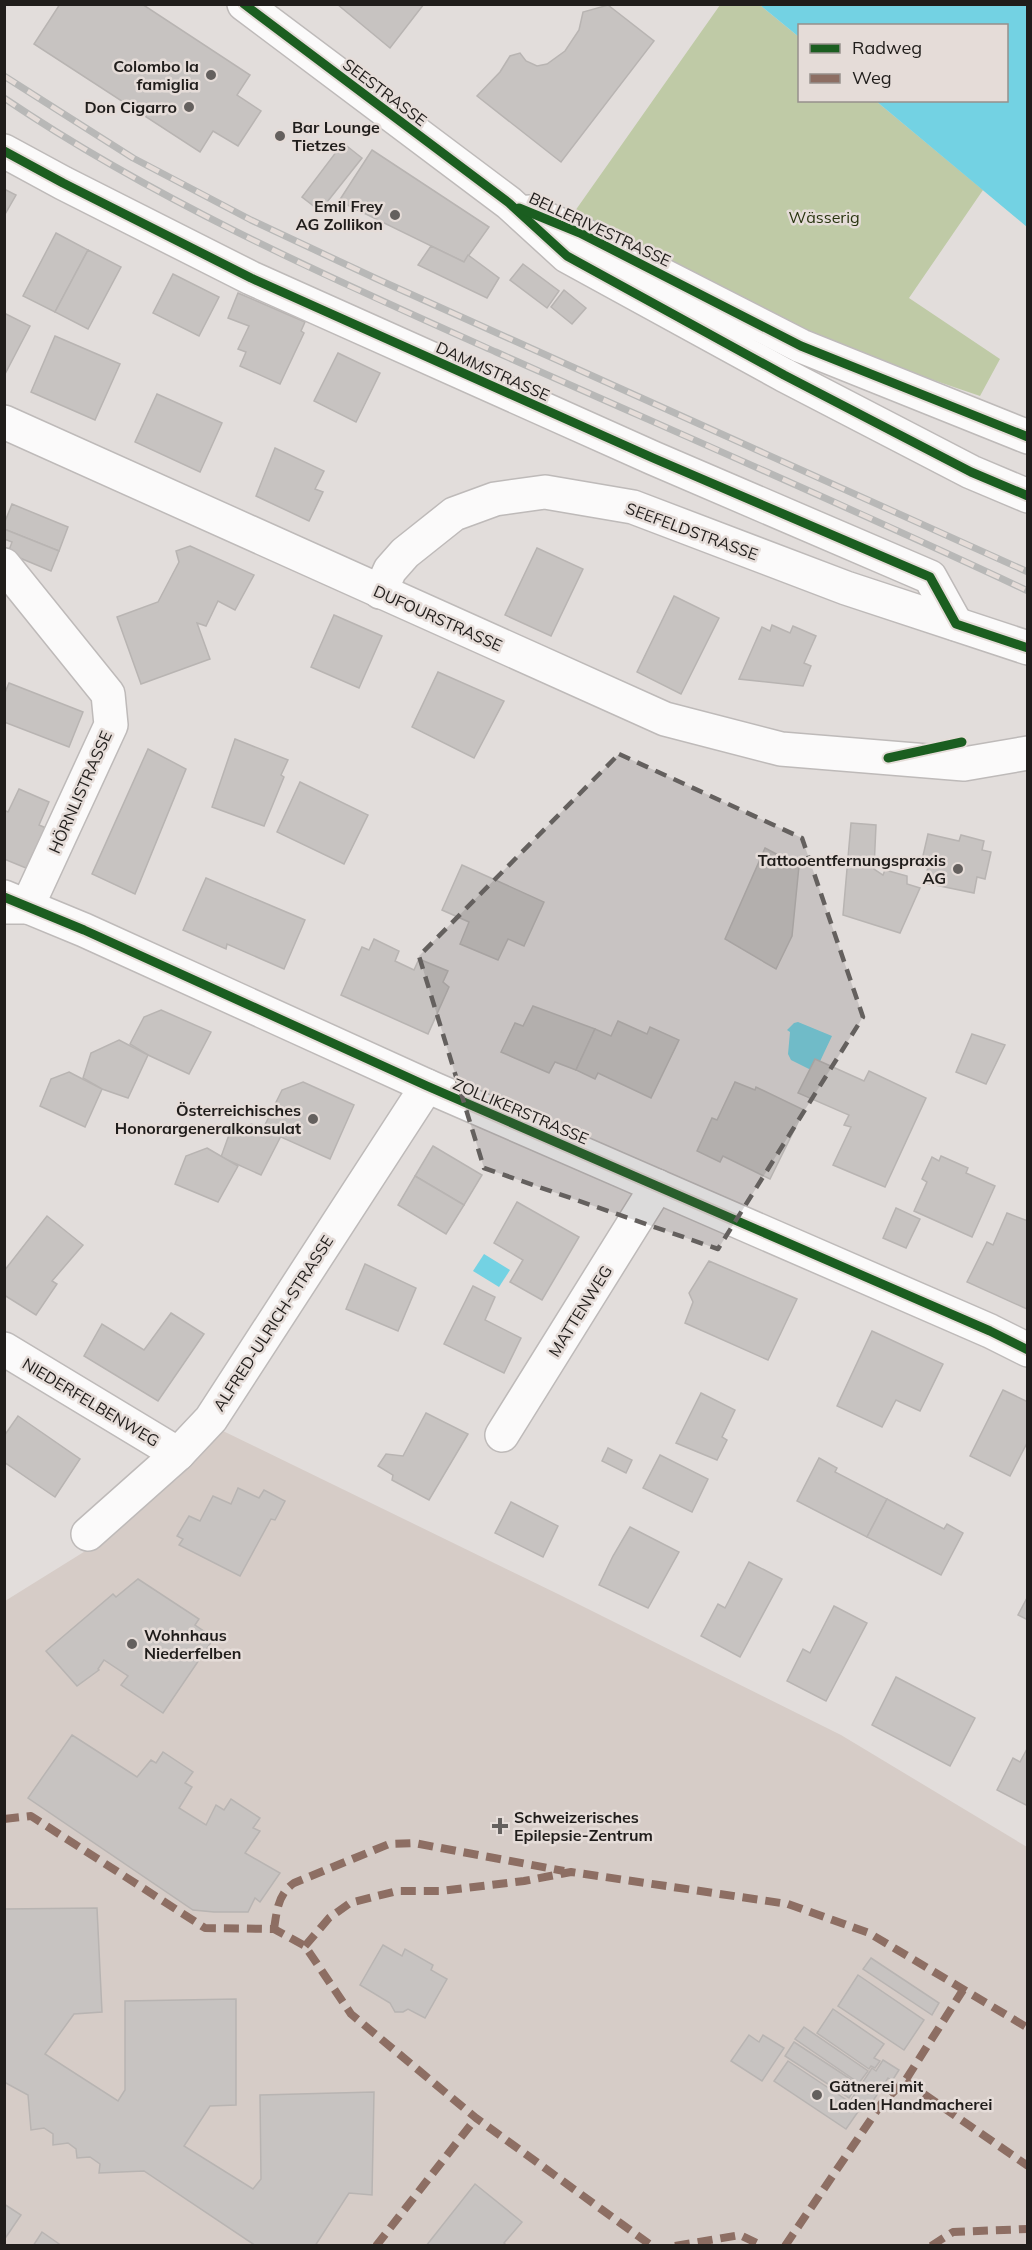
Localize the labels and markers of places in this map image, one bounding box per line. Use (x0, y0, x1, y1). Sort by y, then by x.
place label: Colombo la famiglia (113, 56, 199, 94)
marker: Colombo la famiglia (204, 68, 218, 82)
place label: Don Cigarro (84, 97, 177, 117)
marker: Don Cigarro (182, 100, 196, 114)
place label: Bar Lounge Tietzes (292, 117, 380, 155)
marker: Bar Lounge Tietzes (273, 129, 287, 143)
place label: Emil Frey AG Zollikon (296, 196, 383, 234)
marker: Emil Frey AG Zollikon (388, 208, 402, 222)
place label: Tattooentfernungspraxis AG (758, 850, 946, 888)
marker: Tattooentfernungspraxis AG (951, 862, 965, 876)
place label: Österreichisches Honorargeneralkonsulat (115, 1100, 301, 1138)
marker: Österreichisches Honorargeneralkonsulat (306, 1112, 320, 1126)
place label: Wohnhaus Niederfelben (144, 1625, 241, 1663)
marker: Wohnhaus Niederfelben (125, 1637, 139, 1651)
place label: Schweizerisches Epilepsie-Zentrum (514, 1807, 653, 1845)
marker: Schweizerisches Epilepsie-Zentrum (491, 1817, 509, 1835)
place label: Gätnerei mit Laden Handmacherei (829, 2076, 992, 2114)
marker: Gätnerei mit Laden Handmacherei (810, 2088, 824, 2102)

